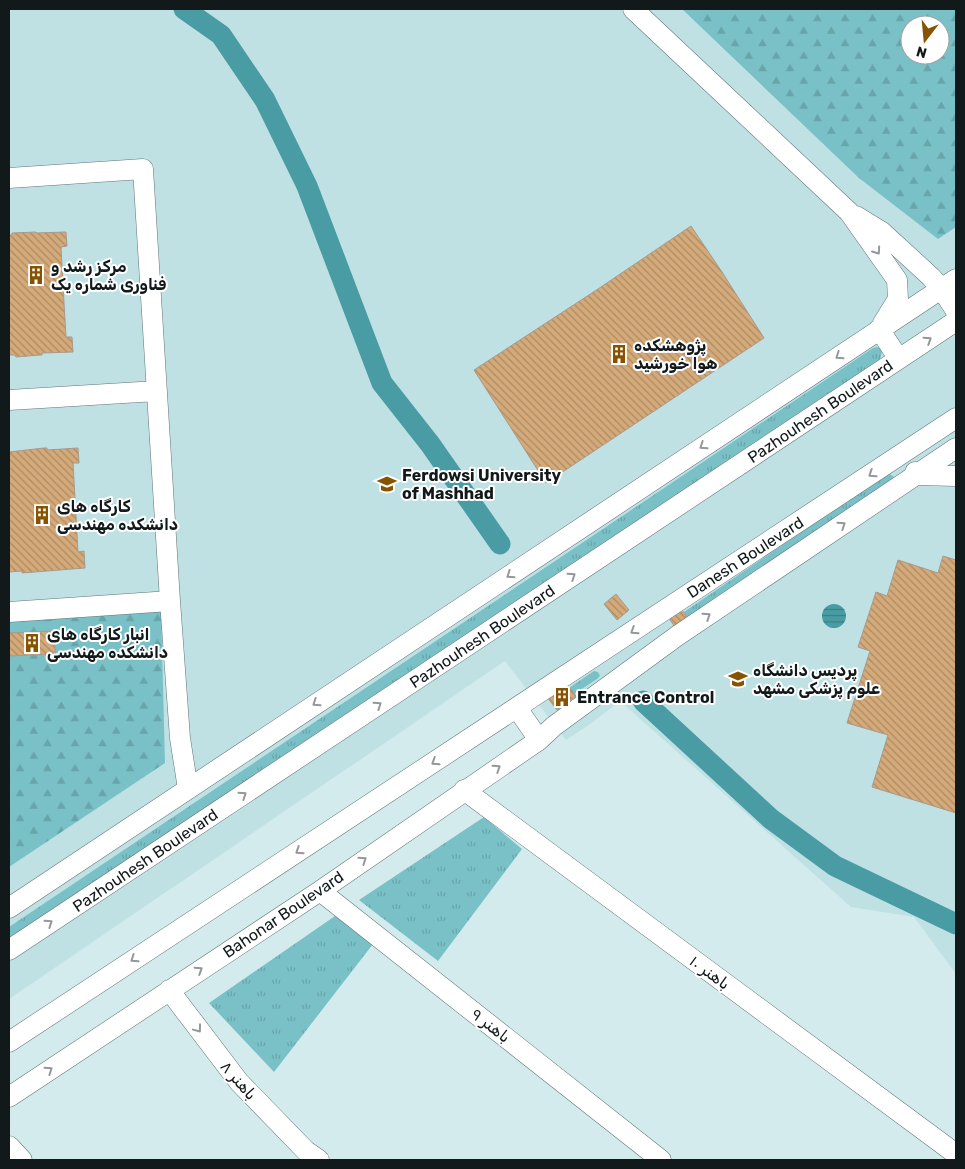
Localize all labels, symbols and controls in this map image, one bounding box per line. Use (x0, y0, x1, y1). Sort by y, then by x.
north arrow (900, 15, 950, 65)
text: N (914, 42, 929, 62)
one-way arrow (871, 246, 880, 255)
place label: مرکز رشد و فناوری شماره یک (51, 257, 166, 294)
building icon: مرکز رشد و فناوری شماره یک (25, 264, 47, 286)
place label: پژوهشکده هوا خورشید (634, 336, 718, 373)
one-way arrow (922, 337, 931, 346)
building icon: پژوهشکده هوا خورشید (608, 343, 630, 365)
one-way arrow (835, 350, 844, 359)
street label: Pazhouhesh Boulevard (744, 356, 897, 467)
one-way arrow (700, 440, 709, 449)
place label: Ferdowsi University of Mashhad (402, 466, 561, 503)
one-way arrow (868, 468, 878, 477)
school or university icon: Ferdowsi University of Mashhad (376, 473, 398, 495)
place label: کارگاه های دانشکده مهندسی (57, 497, 178, 534)
building icon: کارگاه های دانشکده مهندسی (31, 504, 53, 526)
street label: Danesh Boulevard (683, 513, 807, 602)
one-way arrow (836, 522, 846, 531)
one-way arrow (506, 569, 515, 578)
one-way arrow (566, 573, 576, 582)
street label: Pazhouhesh Boulevard (406, 581, 559, 692)
one-way arrow (702, 612, 711, 622)
place label: انبار کارگاه های دانشکده مهندسی (47, 625, 168, 662)
one-way arrow (630, 625, 640, 634)
building icon: انبار کارگاه های دانشکده مهندسی (21, 632, 43, 654)
place label: پردیس دانشگاه علوم پزشکی مشهد (753, 661, 880, 700)
school or university icon: پردیس دانشگاه علوم پزشکی مشهد (727, 668, 749, 690)
building icon: Entrance Control (551, 686, 573, 708)
place label: Entrance Control (577, 688, 714, 707)
one-way arrow (312, 697, 321, 707)
one-way arrow (373, 702, 382, 711)
one-way arrow (431, 756, 441, 765)
one-way arrow (491, 765, 501, 774)
one-way arrow (237, 792, 247, 801)
street label: Pazhouhesh Boulevard (69, 805, 222, 916)
one-way arrow (295, 845, 305, 854)
one-way arrow (358, 857, 367, 866)
street label: Bahonar Boulevard (219, 867, 347, 962)
one-way arrow (44, 920, 53, 930)
street label: باهنر ۱۰ (685, 951, 734, 994)
one-way arrow (130, 953, 139, 962)
one-way arrow (194, 967, 203, 976)
street label: باهنر ۹ (467, 1004, 514, 1047)
one-way arrow (193, 1023, 201, 1032)
street label: باهنر ۸ (216, 1057, 261, 1104)
one-way arrow (44, 1067, 53, 1076)

